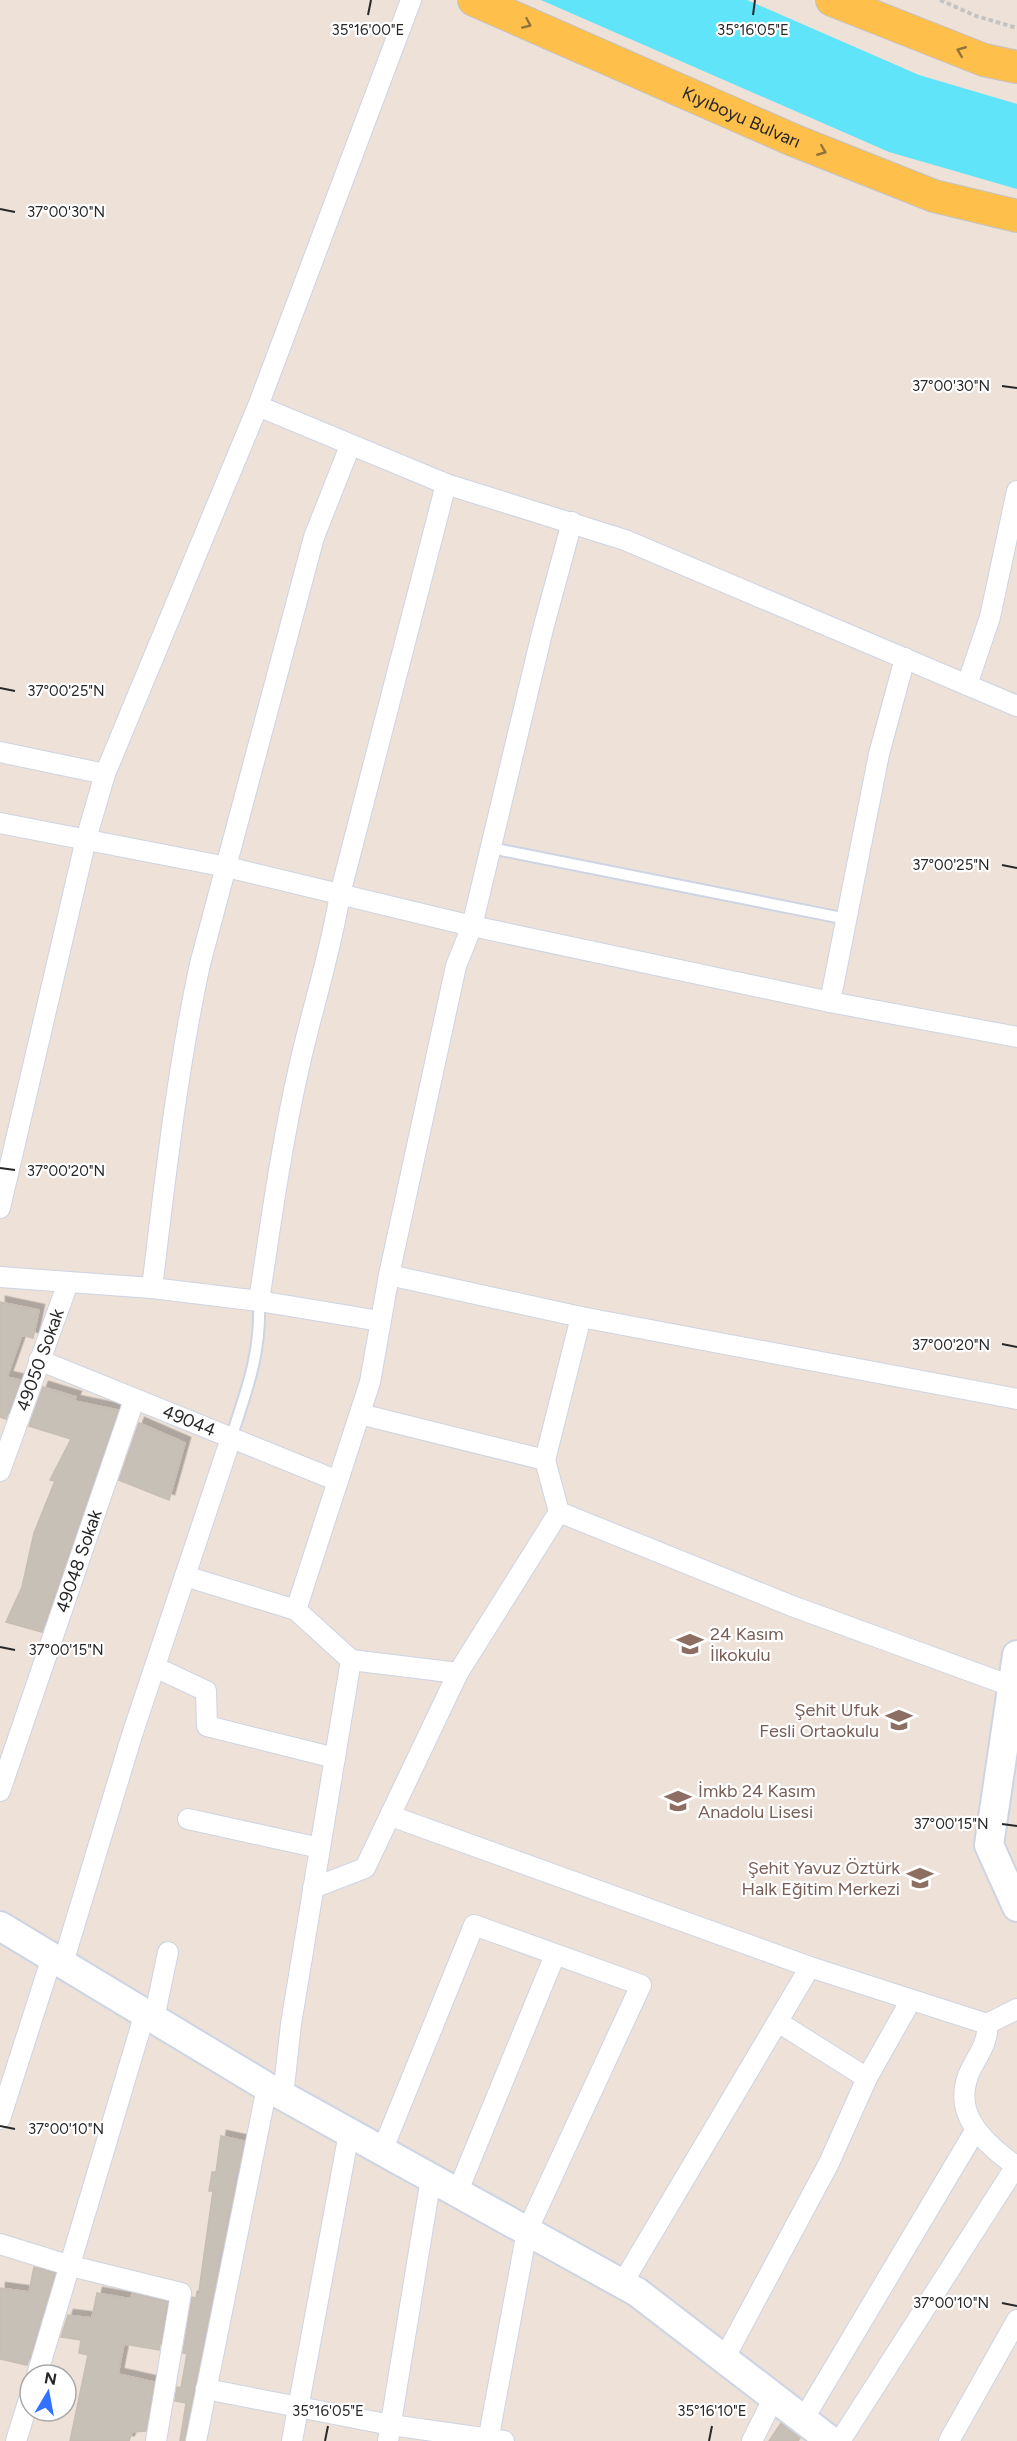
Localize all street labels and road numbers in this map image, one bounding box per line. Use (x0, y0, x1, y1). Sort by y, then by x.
street label: Kıyıboyu Bulvarı (679, 82, 804, 153)
street label: 49050 Sokak (12, 1306, 69, 1414)
street label: 49044 (159, 1400, 219, 1441)
street label: 49048 Sokak (51, 1506, 107, 1616)

